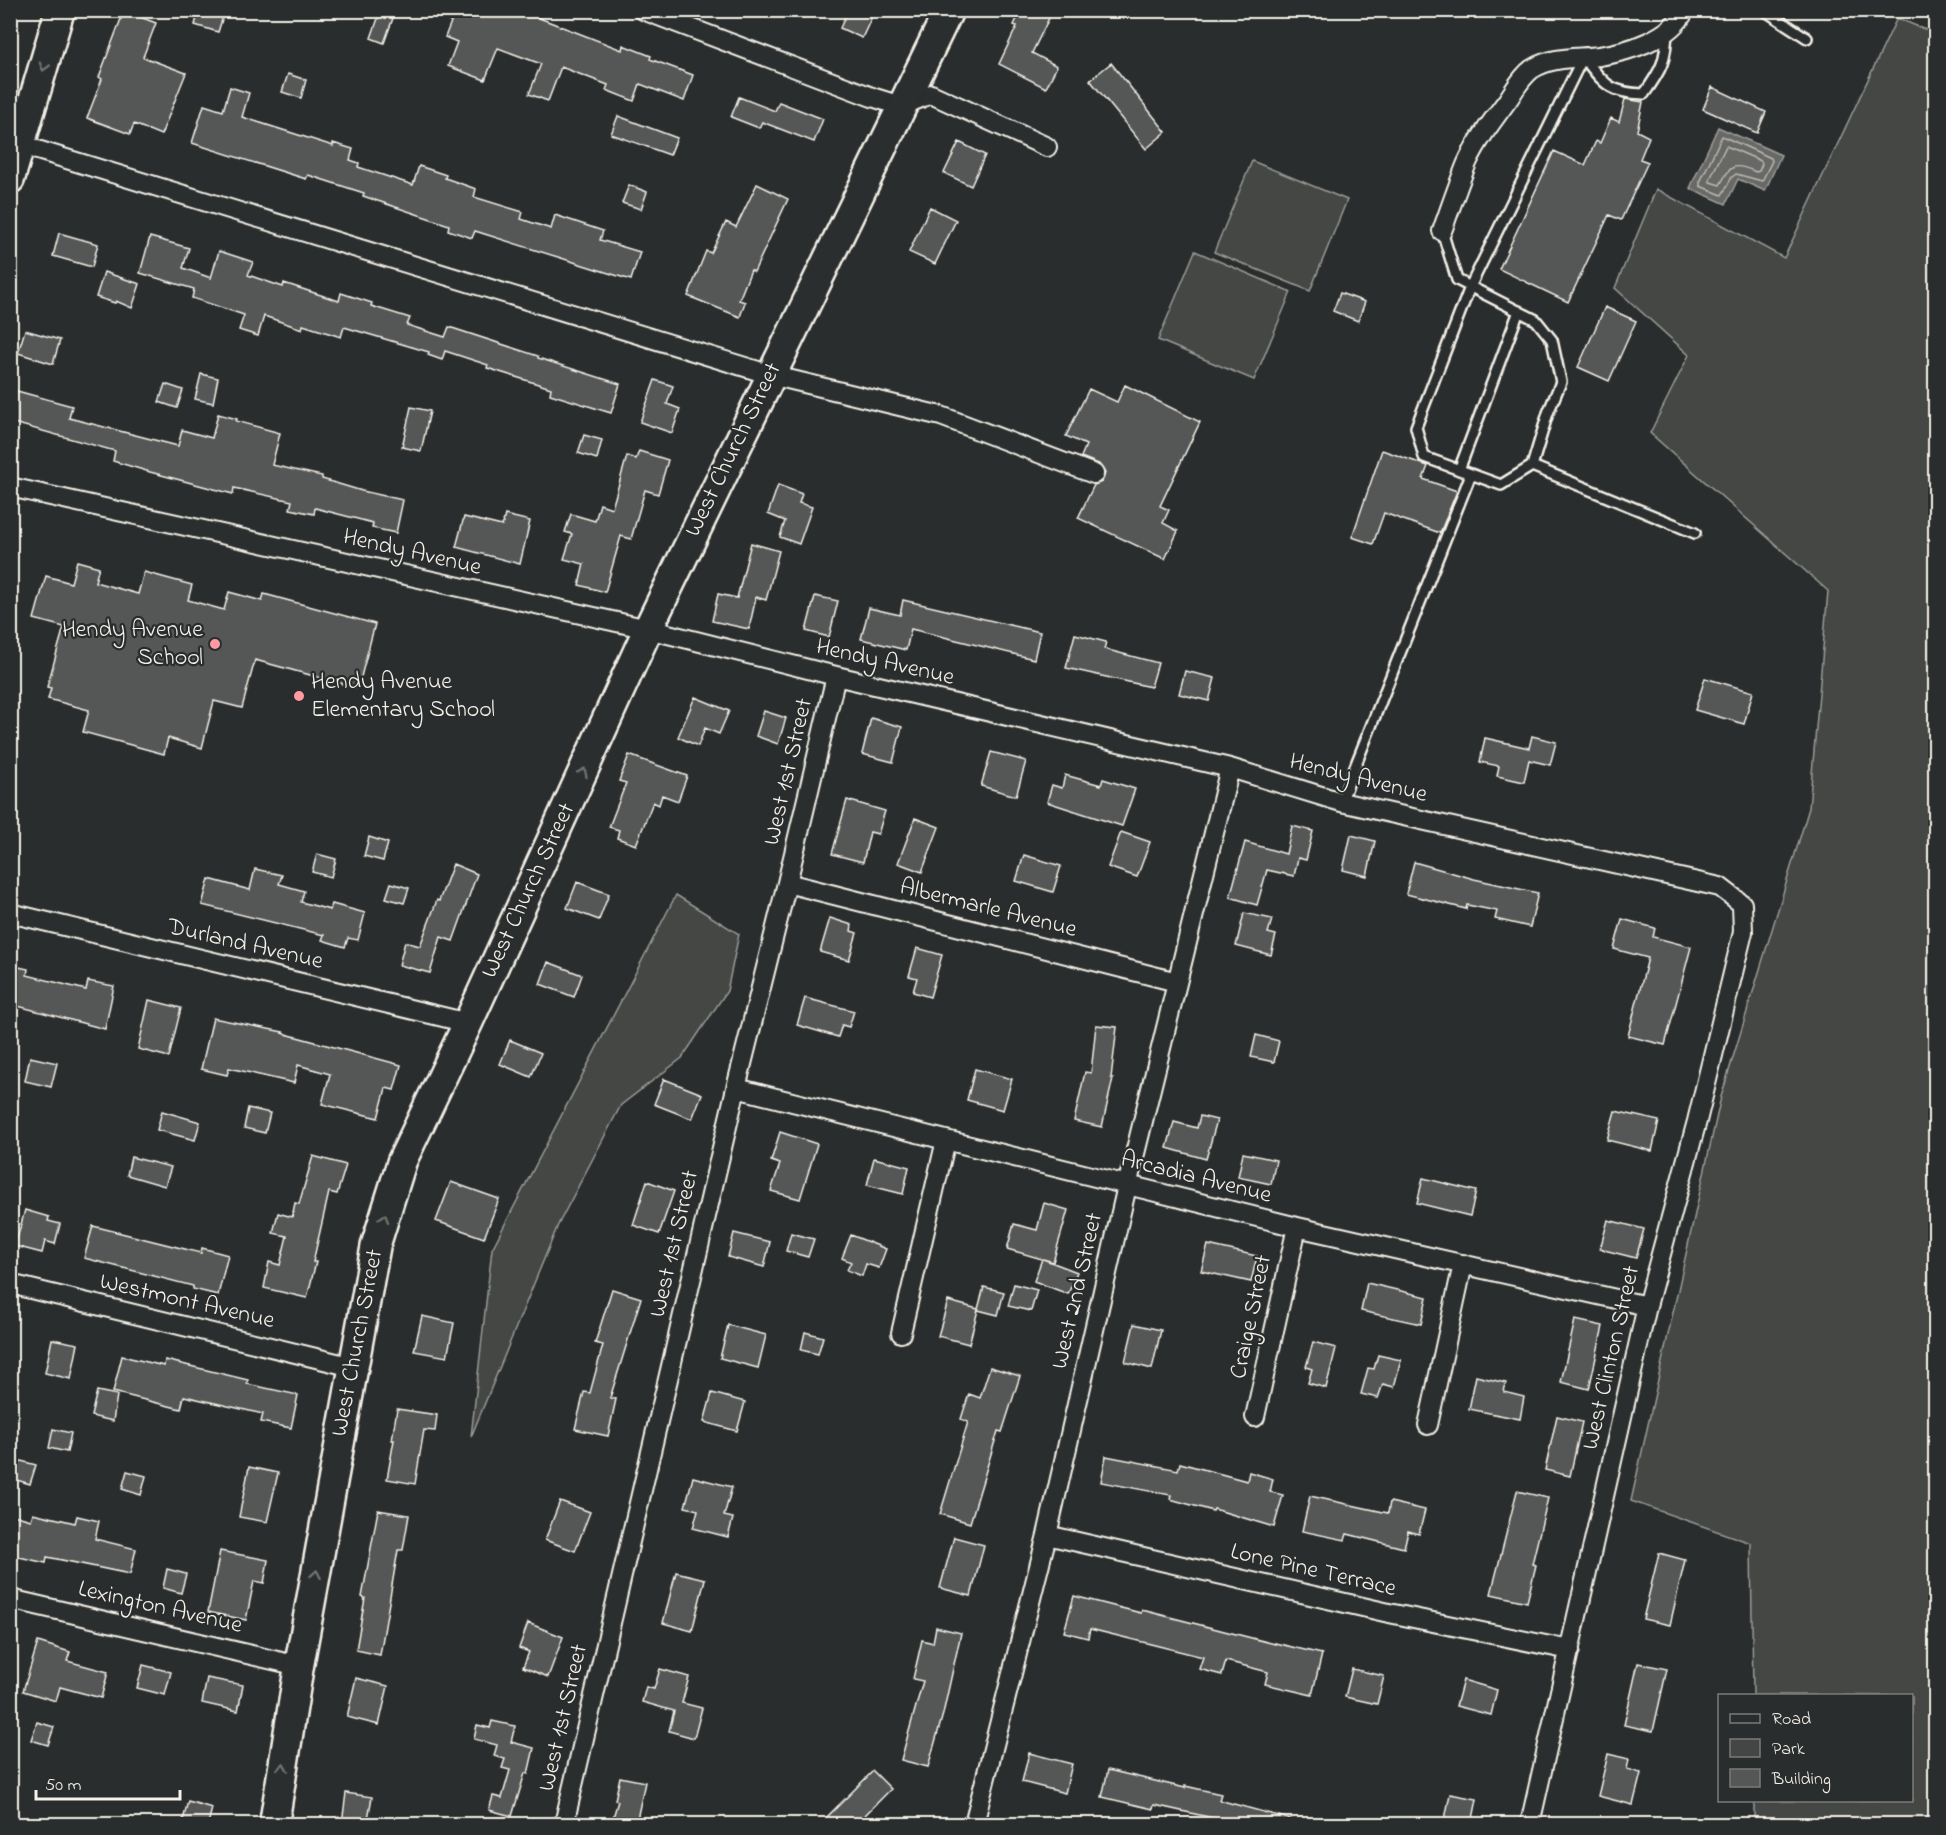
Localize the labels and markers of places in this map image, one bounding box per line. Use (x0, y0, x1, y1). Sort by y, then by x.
place label: Hendy Avenue School (62, 613, 203, 676)
marker: Hendy Avenue School (208, 637, 222, 651)
place label: Hendy Avenue Elementary School (311, 665, 495, 729)
marker: Hendy Avenue Elementary School (292, 689, 306, 703)

